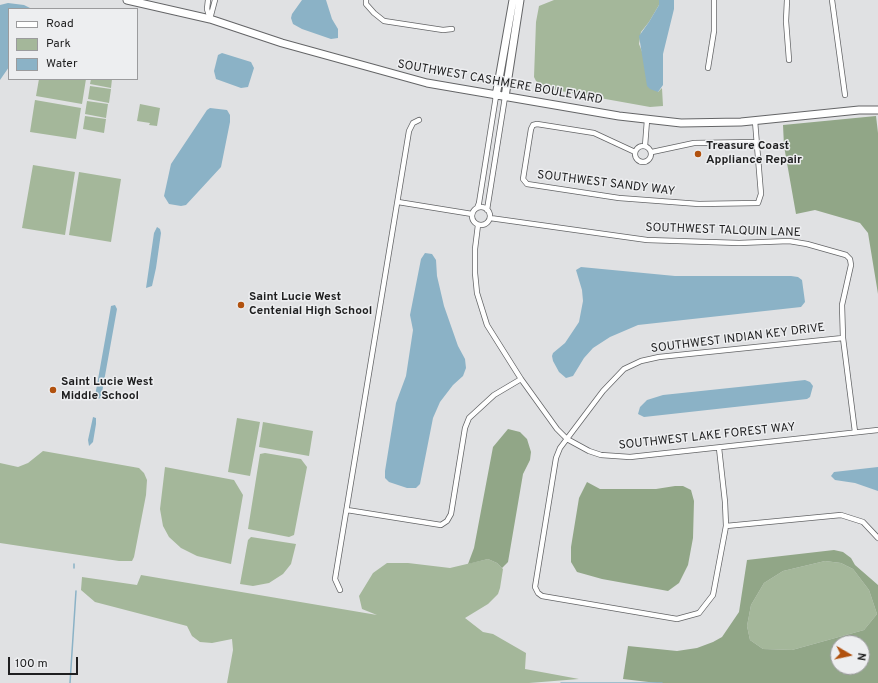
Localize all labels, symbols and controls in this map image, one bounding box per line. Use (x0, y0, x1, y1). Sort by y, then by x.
legend (8, 8, 138, 80)
text: Road (46, 16, 74, 32)
text: Park (46, 36, 71, 52)
text: Water (46, 56, 78, 72)
street label: SOUTHWEST CASHMERE BOULEVARD (396, 58, 604, 108)
place label: Treasure Coast Appliance Repair (706, 140, 802, 168)
marker: Treasure Coast Appliance Repair (693, 149, 703, 159)
street label: SOUTHWEST SANDY WAY (536, 168, 676, 200)
street label: SOUTHWEST TALQUIN LANE (645, 221, 801, 241)
place label: Saint Lucie West Centenial High School (249, 291, 372, 319)
marker: Saint Lucie West Centenial High School (236, 300, 246, 310)
street label: SOUTHWEST INDIAN KEY DRIVE (650, 321, 826, 357)
place label: Saint Lucie West Middle School (61, 376, 153, 404)
marker: Saint Lucie West Middle School (48, 385, 58, 395)
street label: SOUTHWEST LAKE FOREST WAY (618, 421, 796, 453)
north arrow (830, 635, 870, 675)
scale bar (10, 649, 80, 675)
text: N (853, 652, 868, 662)
text: 100 m (15, 656, 48, 672)

